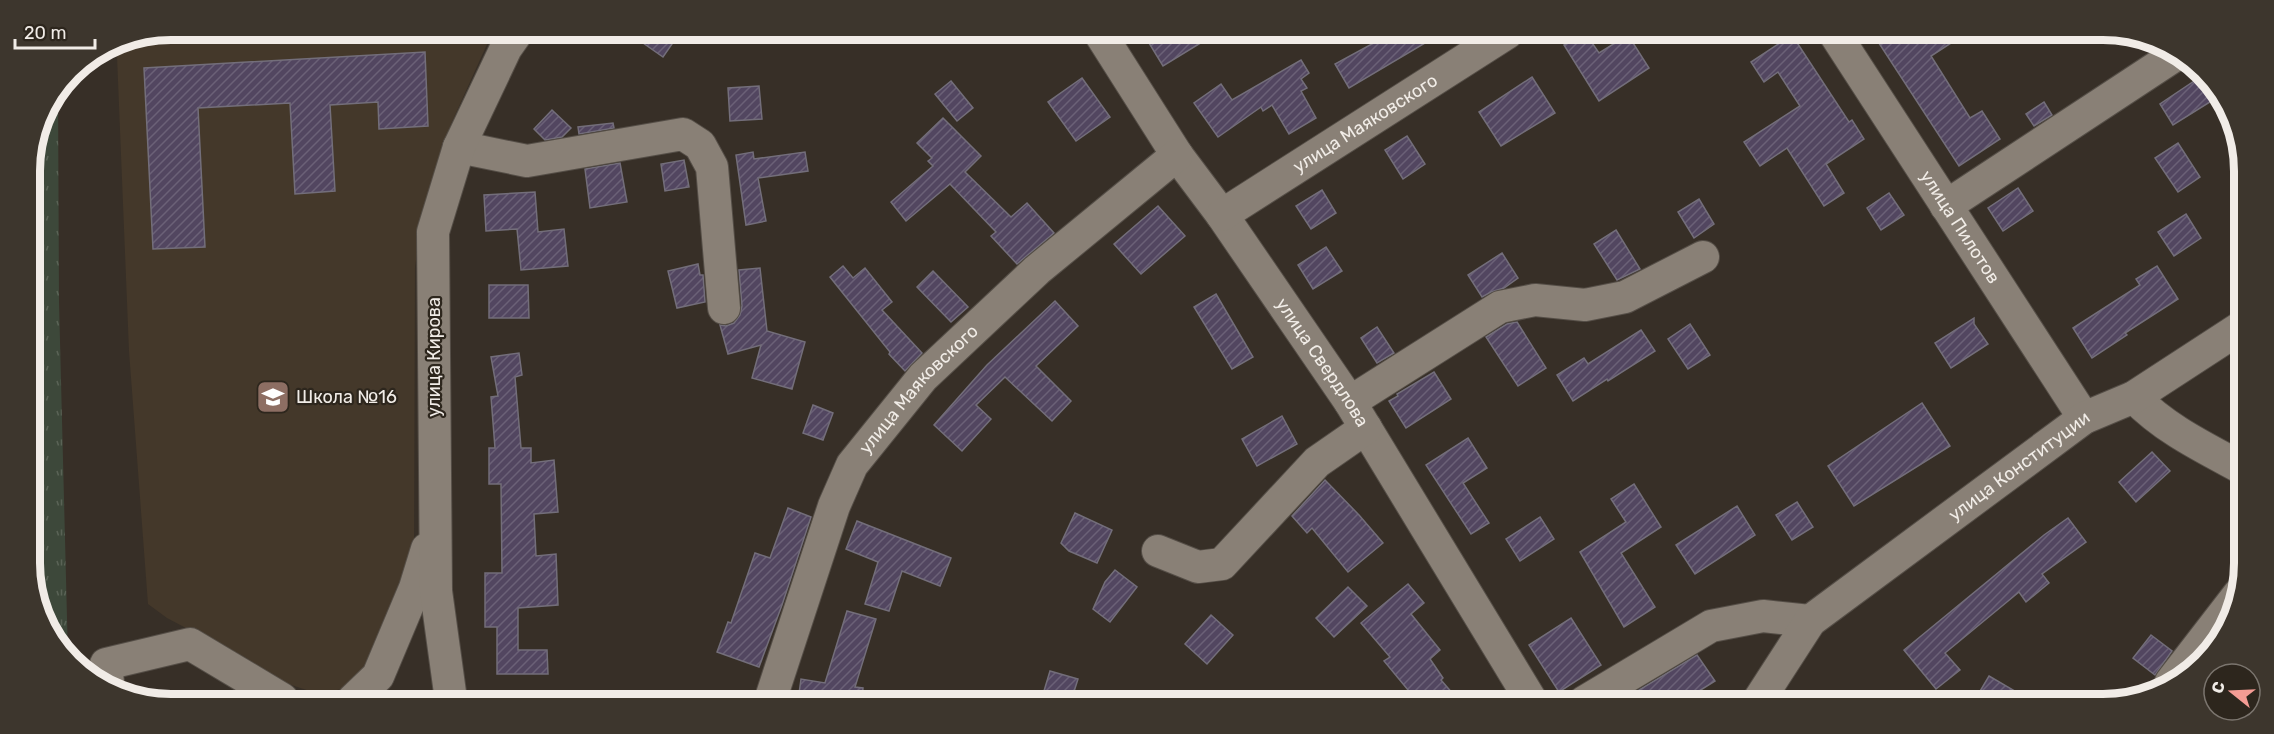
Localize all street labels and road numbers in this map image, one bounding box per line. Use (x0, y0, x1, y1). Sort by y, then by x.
street label: улица Маяковского (1289, 69, 1442, 178)
street label: улица Пилотов (1915, 166, 2005, 288)
street label: улица Свердлова (1271, 294, 1373, 431)
street label: улица Кирова (423, 297, 445, 417)
street label: улица Маяковского (854, 320, 983, 458)
street label: улица Конституции (1944, 406, 2094, 526)

